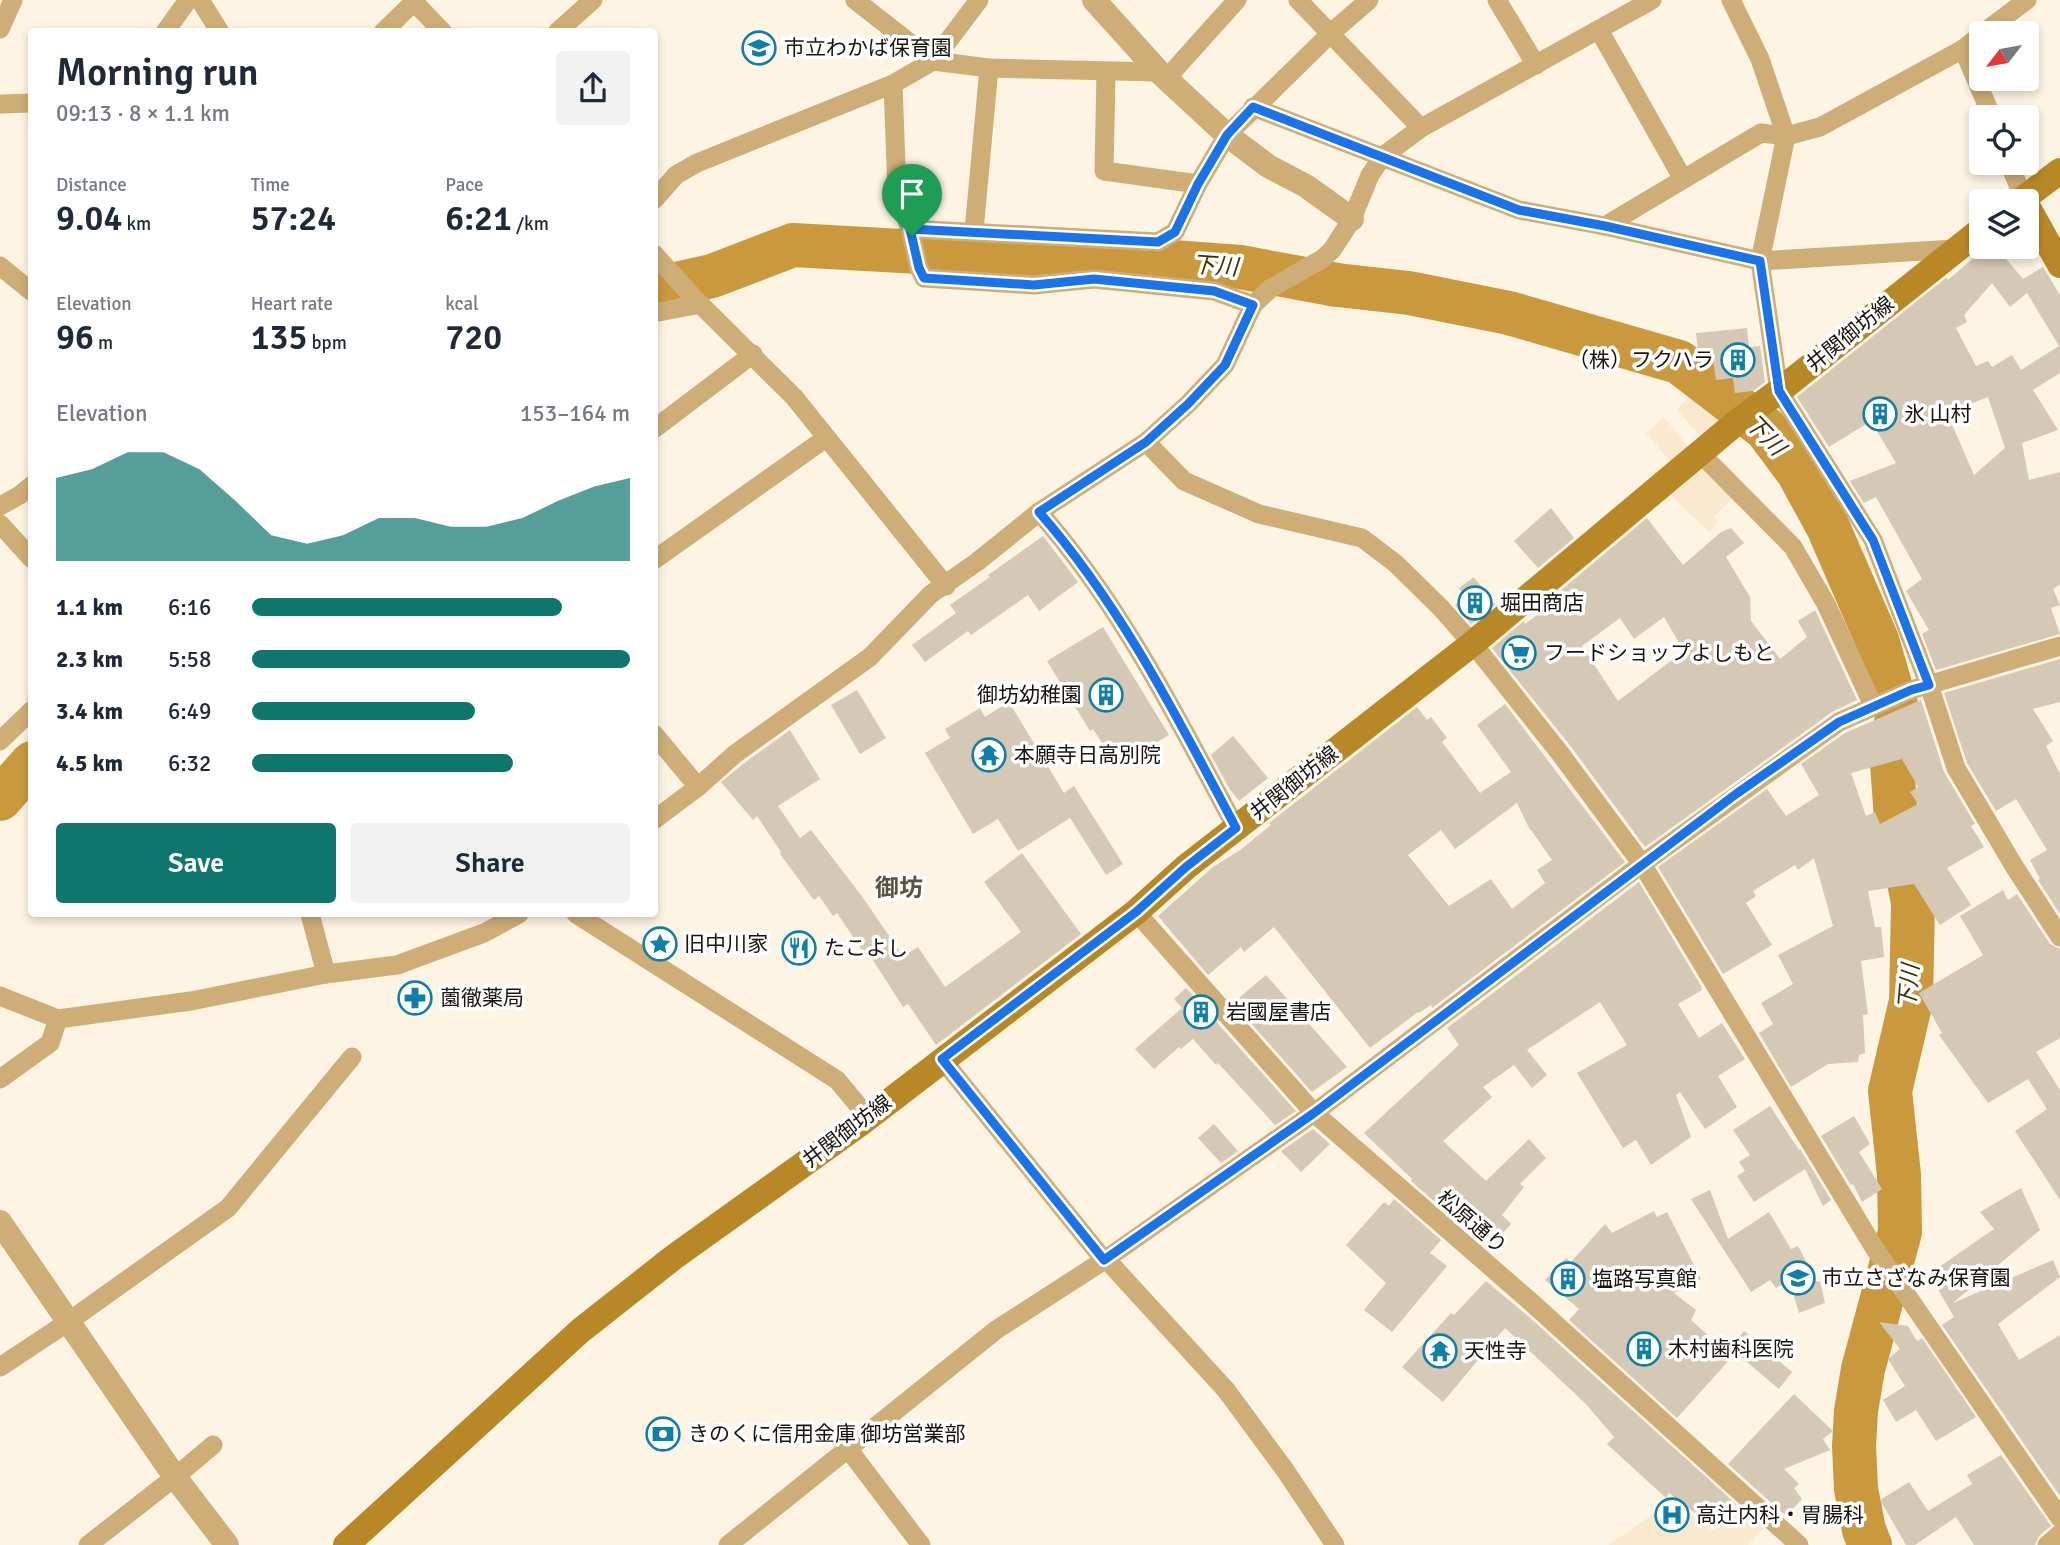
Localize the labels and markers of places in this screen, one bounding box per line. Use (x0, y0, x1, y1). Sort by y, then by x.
school or university icon: 市立わかば保育園 (740, 29, 778, 67)
place label: 市立わかば保育園 (784, 35, 952, 61)
pin (882, 164, 942, 236)
building icon: （株）フクハラ (1719, 341, 1757, 379)
place label: （株）フクハラ (1568, 347, 1714, 373)
building icon: 氷 山村 (1861, 395, 1899, 433)
place label: 氷 山村 (1904, 401, 1972, 427)
building icon: 堀田商店 (1456, 584, 1494, 622)
place label: 堀田商店 (1500, 590, 1584, 616)
supermarket icon: フードショップよしもと (1500, 634, 1538, 672)
place label: フードショップよしもと (1544, 640, 1775, 666)
building icon: 御坊幼稚園 (1087, 676, 1125, 714)
place label: 御坊幼稚園 (977, 682, 1082, 708)
temple icon: 本願寺日高別院 (970, 736, 1008, 774)
place label: 本願寺日高別院 (1014, 742, 1161, 768)
place icon: 旧中川家 (641, 925, 679, 963)
restaurant icon: たこよし (780, 929, 818, 967)
place label: 旧中川家 (684, 931, 768, 957)
place label: たこよし (824, 935, 908, 961)
pharmacy icon: 薗徹薬局 (396, 979, 434, 1017)
place label: 薗徹薬局 (440, 985, 524, 1011)
building icon: 岩國屋書店 (1182, 993, 1220, 1031)
place label: 岩國屋書店 (1226, 999, 1331, 1025)
school or university icon: 市立さざなみ保育園 (1779, 1259, 1817, 1297)
building icon: 塩路写真館 (1549, 1260, 1587, 1298)
place label: 市立さざなみ保育園 (1822, 1265, 2011, 1291)
place label: 塩路写真館 (1592, 1266, 1697, 1292)
building icon: 木村歯科医院 (1625, 1330, 1663, 1368)
temple icon: 天性寺 (1421, 1332, 1459, 1370)
place label: 木村歯科医院 (1668, 1336, 1794, 1362)
place label: 天性寺 (1464, 1338, 1527, 1364)
bank icon: きのくに信用金庫 御坊営業部 (644, 1415, 682, 1453)
place label: きのくに信用金庫 御坊営業部 (688, 1421, 966, 1447)
hospital icon: 高辻内科・胃腸科 (1653, 1496, 1691, 1534)
place label: 高辻内科・胃腸科 (1696, 1502, 1864, 1528)

